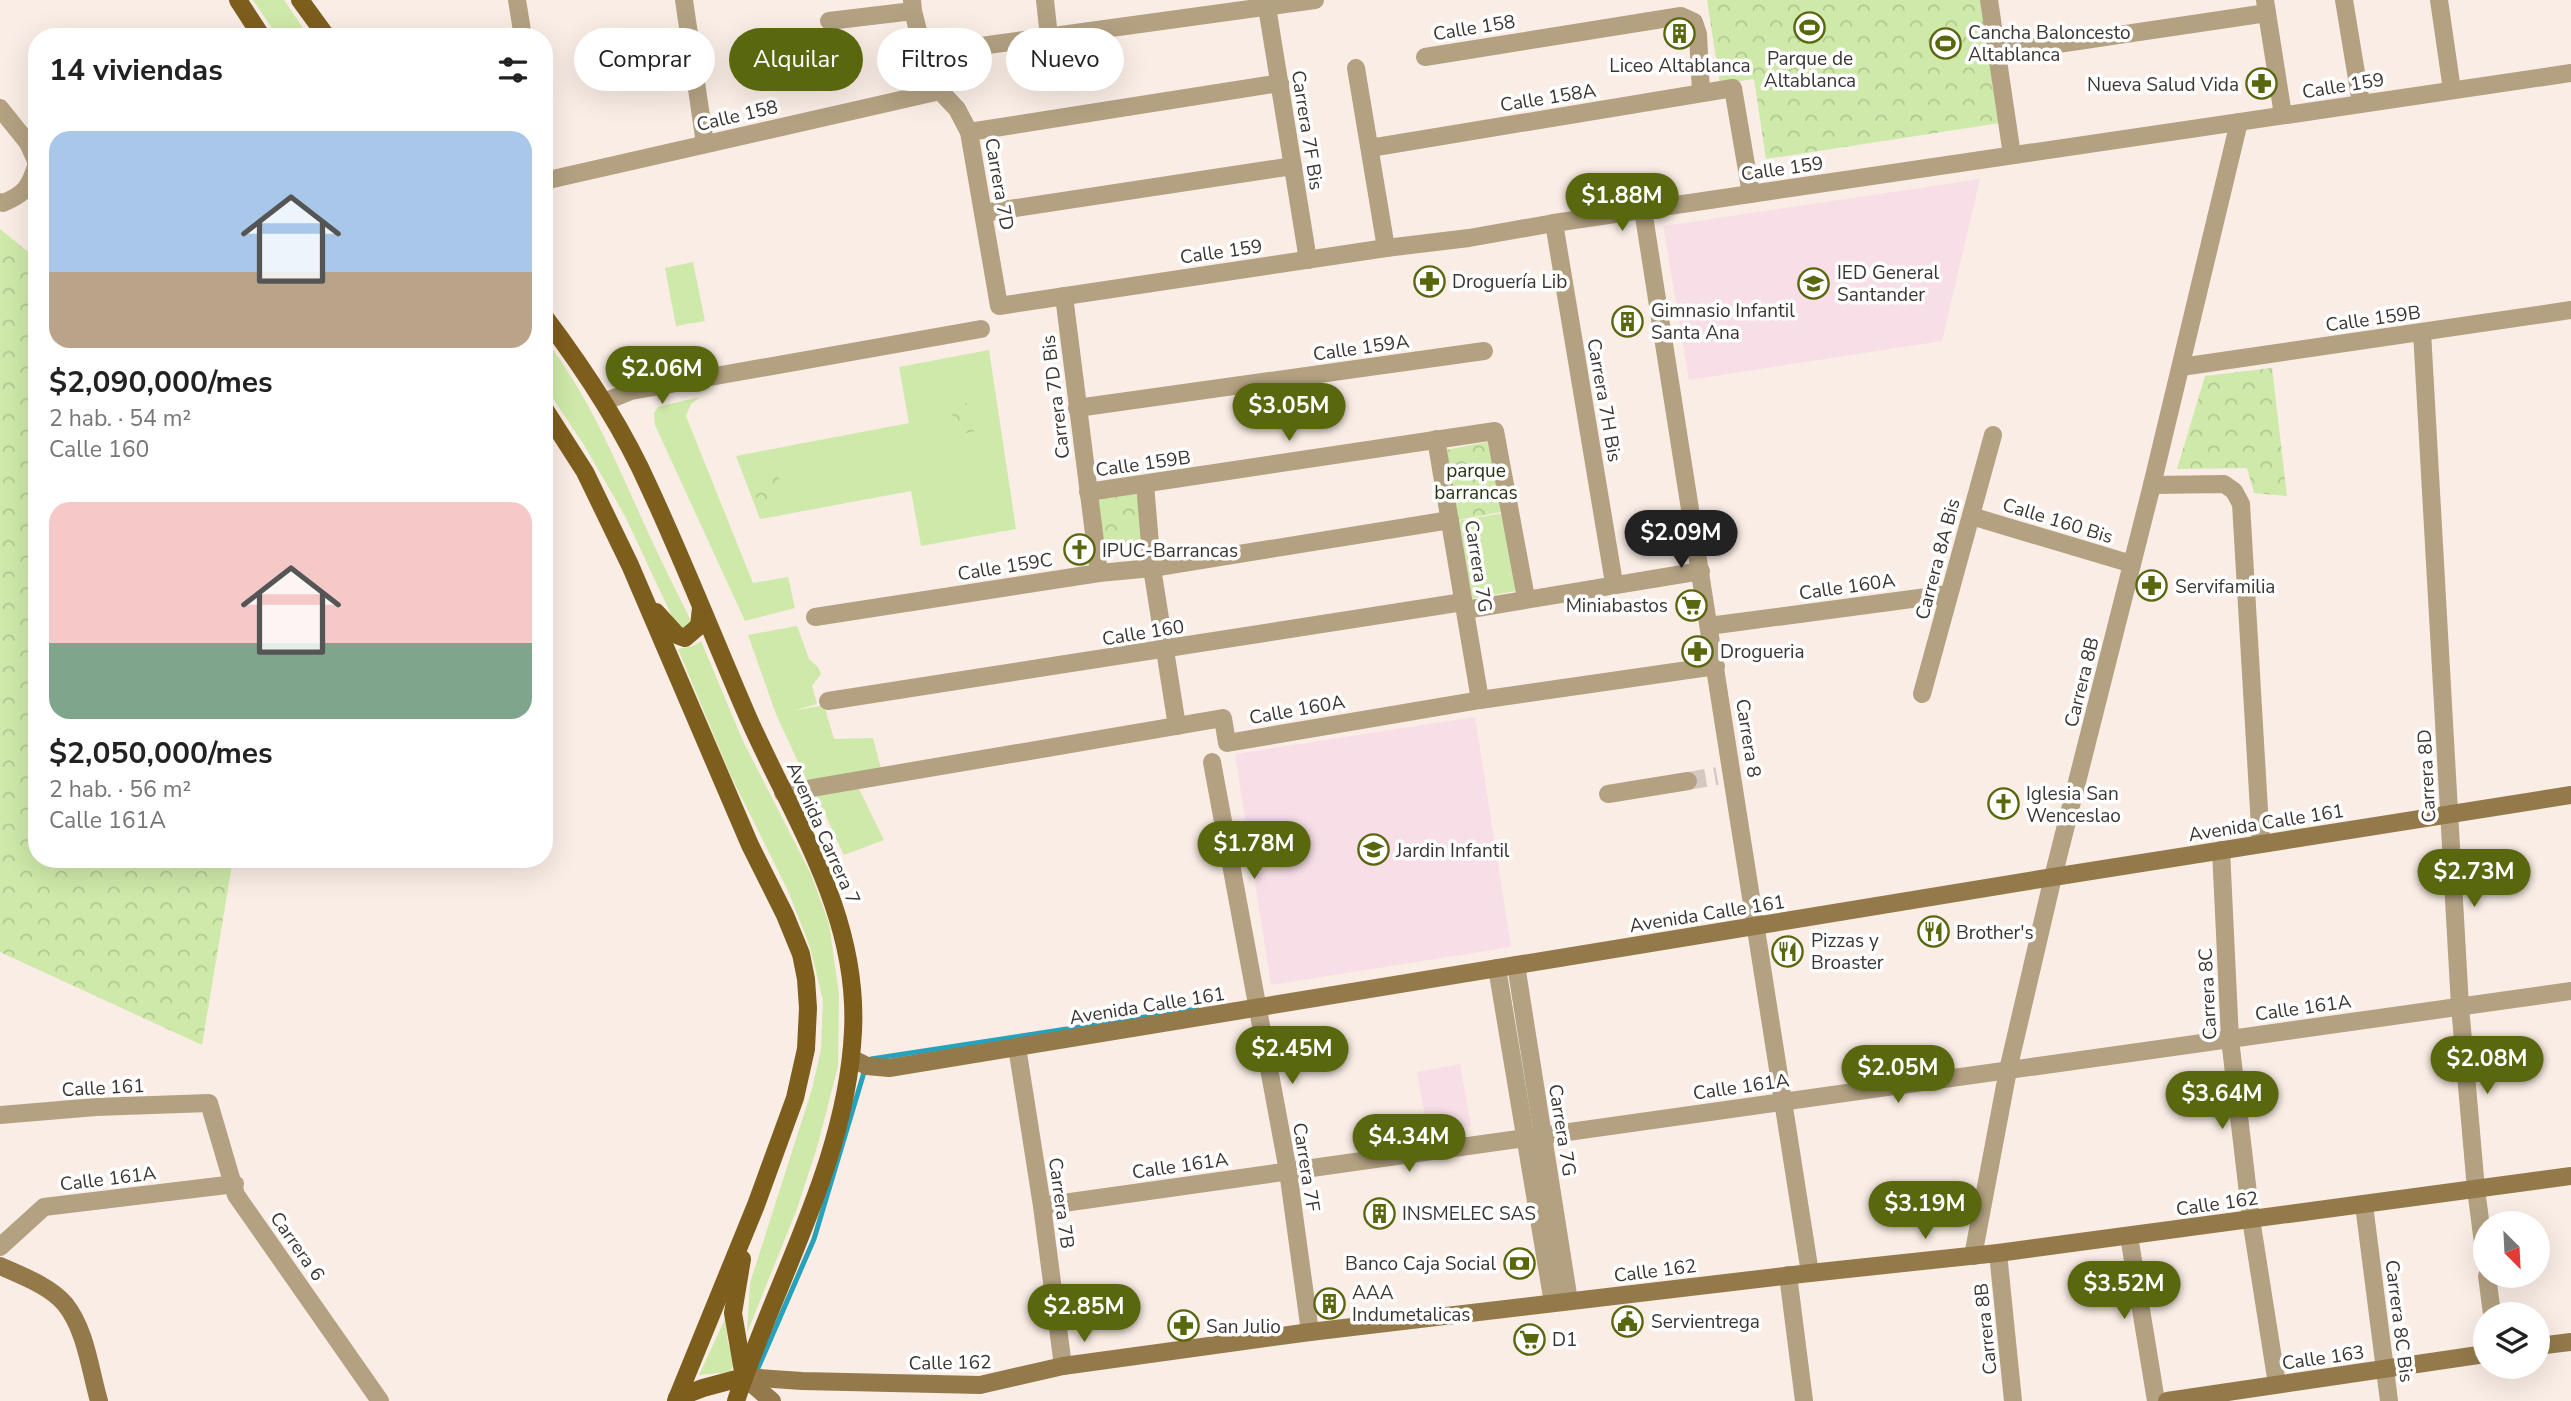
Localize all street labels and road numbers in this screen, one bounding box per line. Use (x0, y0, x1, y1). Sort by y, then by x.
street label: Calle 158 (1431, 9, 1517, 47)
street label: Calle 159 (2300, 67, 2386, 105)
street label: Carrera 7F Bis (1285, 68, 1329, 192)
street label: Calle 158A (1498, 78, 1598, 118)
street label: Calle 158 (694, 94, 781, 138)
street label: Carrera 7D (978, 136, 1020, 232)
street label: Calle 159 (1739, 150, 1825, 188)
street label: Calle 159 (1178, 233, 1264, 271)
street label: Calle 159B (2324, 299, 2422, 339)
street label: Calle 159A (1311, 328, 1411, 368)
street label: Carrera 7D Bis (1035, 333, 1076, 460)
street label: Carrera 7H Bis (1580, 336, 1628, 464)
street label: Calle 159B (1094, 444, 1192, 484)
street label: Calle 160 Bis (1999, 492, 2116, 550)
street label: Carrera 8A Bis (1909, 496, 1967, 623)
street label: Carrera 7G (1458, 518, 1498, 614)
street label: Calle 159C (956, 547, 1054, 587)
street label: Calle 160A (1797, 567, 1897, 607)
street label: Calle 160 (1100, 614, 1186, 652)
street label: Carrera 8B (2058, 634, 2106, 730)
street label: Calle 160A (1247, 689, 1347, 731)
street label: Carrera 8 (1729, 697, 1767, 779)
street label: Carrera 8D (2412, 729, 2442, 823)
street label: Avenida Carrera 7 (780, 758, 866, 909)
street label: Avenida Calle 161 (2186, 798, 2346, 848)
street label: Avenida Calle 161 (1627, 889, 1787, 939)
street label: Carrera 8C (2193, 947, 2223, 1041)
street label: Avenida Calle 161 (1067, 981, 1227, 1031)
street label: Calle 161A (2253, 988, 2353, 1028)
street label: Calle 161A (1691, 1067, 1791, 1107)
street label: Calle 161 (61, 1073, 145, 1103)
street label: Carrera 7G (1542, 1082, 1582, 1178)
street label: Carrera 7F (1286, 1121, 1326, 1213)
street label: Calle 161A (1130, 1146, 1230, 1186)
street label: Carrera 7B (1042, 1156, 1080, 1251)
street label: Calle 161A (59, 1160, 158, 1198)
street label: Calle 162 (2174, 1185, 2260, 1223)
street label: Carrera 6 (264, 1207, 331, 1286)
street label: Calle 162 (1612, 1253, 1698, 1289)
street label: Carrera 8C Bis (2379, 1258, 2419, 1384)
street label: Carrera 8B (1968, 1282, 2004, 1376)
street label: Calle 163 (2280, 1339, 2366, 1377)
street label: Calle 162 (908, 1349, 992, 1377)

